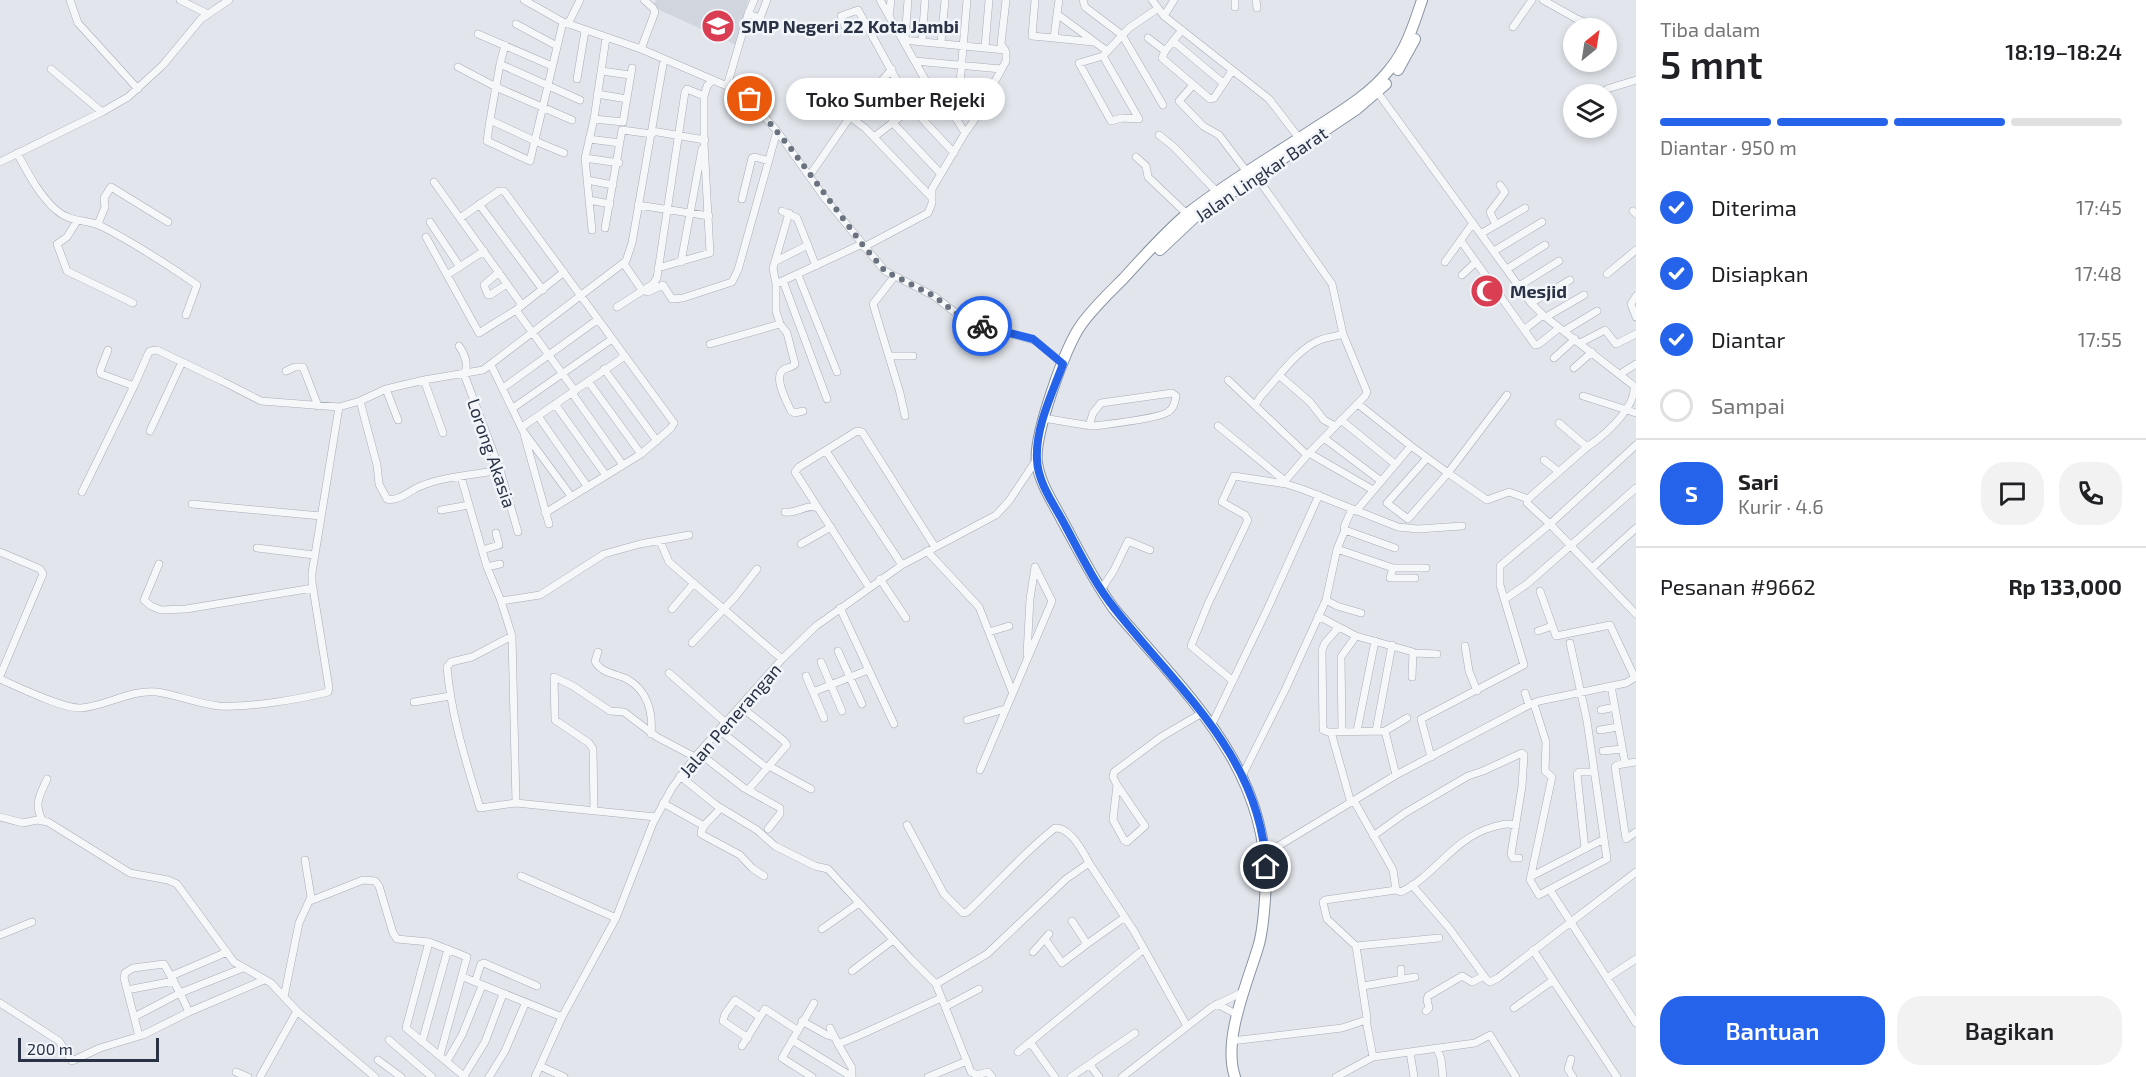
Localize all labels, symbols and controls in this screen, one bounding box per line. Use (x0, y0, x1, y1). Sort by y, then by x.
school or university icon: SMP Negeri 22 Kota Jambi (700, 8, 736, 44)
place label: SMP Negeri 22 Kota Jambi (741, 15, 959, 37)
text: Tiba dalam (1660, 17, 1760, 41)
north arrow (1563, 18, 1617, 72)
map controls (1563, 18, 1617, 138)
text: 18:19–18:24 (2005, 38, 2122, 64)
text: 5 mnt (1660, 40, 1763, 87)
pin (724, 73, 775, 124)
callout: Toko Sumber Rejeki (786, 78, 1005, 120)
icon: bag (733, 82, 766, 115)
button: layers (1563, 84, 1617, 138)
text: Toko Sumber Rejeki (806, 87, 985, 111)
street label: Jalan Lingkar Barat (1191, 122, 1331, 226)
text: Diantar · 950 m (1660, 135, 1797, 159)
icon: check (1660, 191, 1693, 224)
text: Diterima (1711, 194, 1797, 220)
text: 17:45 (2076, 195, 2122, 219)
icon: check (1660, 257, 1693, 290)
text: Disiapkan (1711, 260, 1809, 286)
text: 17:48 (2075, 261, 2122, 285)
mosque icon: Mesjid (1469, 273, 1505, 309)
place label: Mesjid (1510, 280, 1567, 302)
courier (952, 296, 1012, 356)
icon: bike (966, 310, 999, 343)
icon: check (1660, 323, 1693, 356)
text: Diantar (1711, 326, 1785, 352)
text: 17:55 (2078, 327, 2122, 351)
text: Sampai (1711, 392, 1785, 418)
street label: Lorong Akasia (463, 395, 521, 511)
button: chat (1981, 462, 2044, 525)
button: phone (2059, 462, 2122, 525)
text: Sari (1738, 468, 1779, 494)
text: S (1685, 480, 1698, 506)
text: Kurir · 4.6 (1738, 494, 1824, 518)
text: Pesanan #9662 (1660, 573, 1816, 599)
text: Rp 133,000 (2008, 573, 2122, 599)
street label: Jalan Penerangan (675, 658, 785, 782)
pin (1240, 841, 1291, 892)
icon: home (1249, 850, 1282, 883)
button: Bantuan (1660, 996, 1885, 1065)
button: Bagikan (1897, 996, 2122, 1065)
scale bar (18, 1035, 159, 1062)
text: 200 m (27, 1039, 73, 1058)

